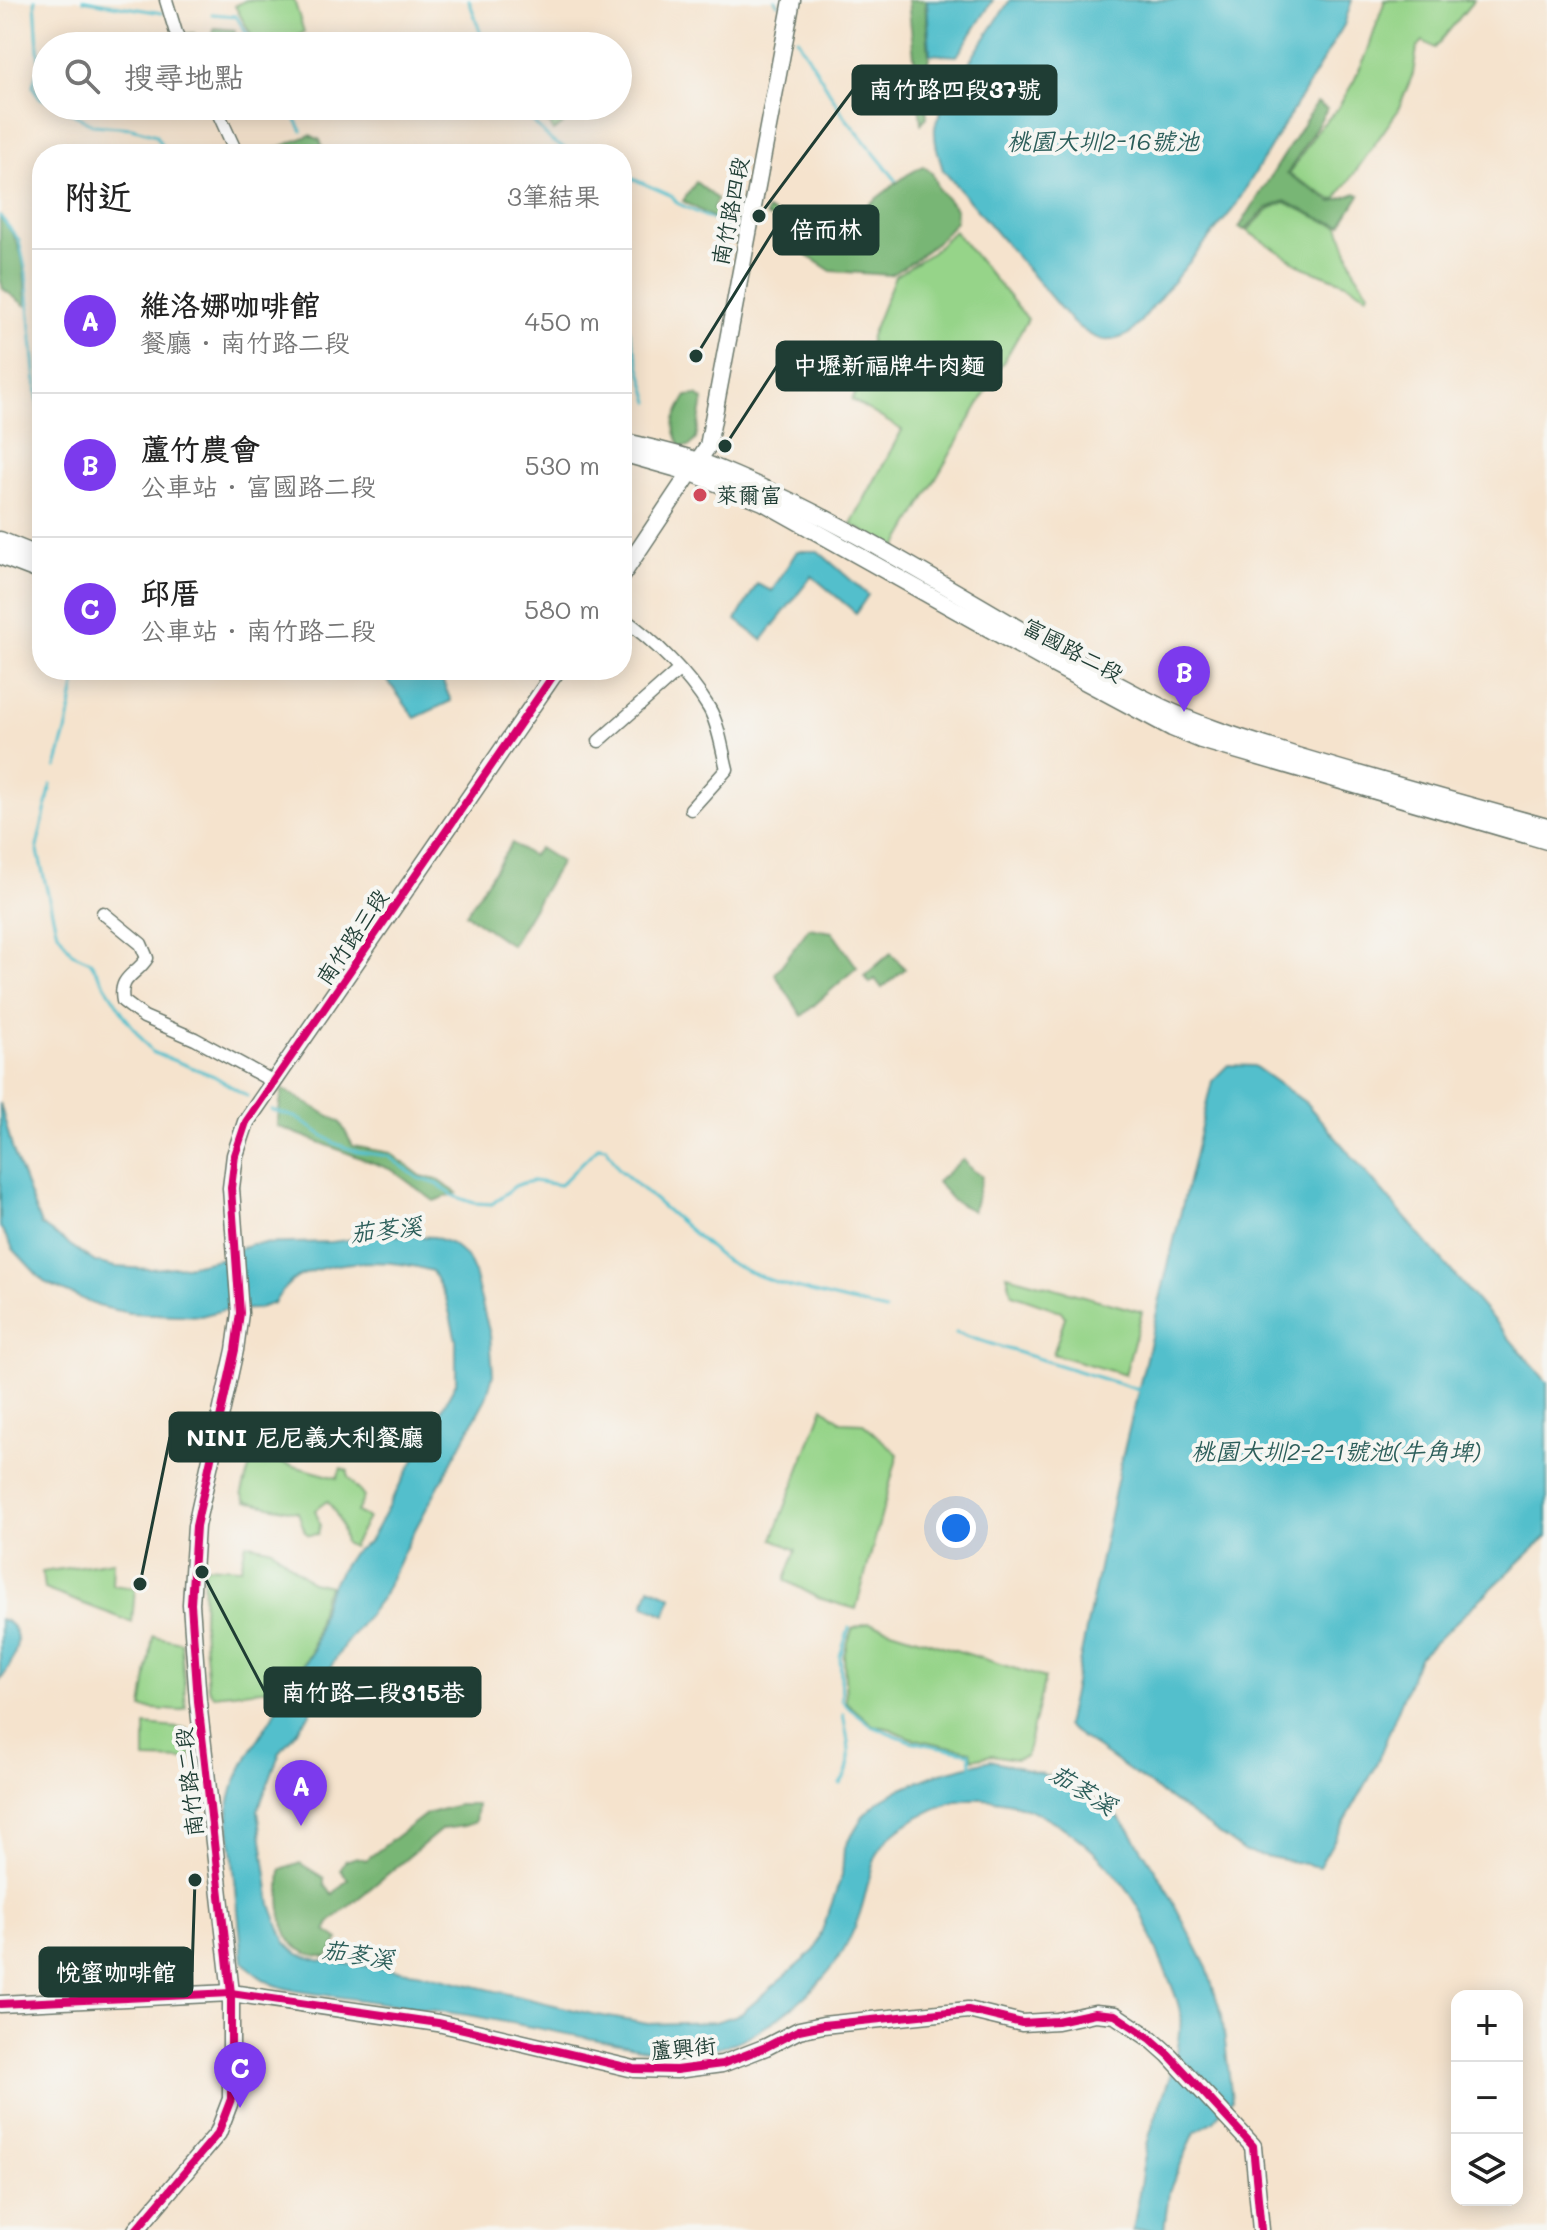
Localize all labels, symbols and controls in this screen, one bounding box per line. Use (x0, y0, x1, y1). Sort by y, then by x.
search box (32, 32, 632, 120)
icon: search (60, 54, 104, 98)
text: 搜尋地點 (124, 56, 244, 96)
callout: 南竹路四段37號 (853, 66, 1056, 114)
text: 南竹路四段37號 (869, 73, 1041, 104)
water label: 桃園大圳2-16號池 (1007, 125, 1200, 156)
street label: 南竹路四段 (705, 154, 754, 268)
text: 附近 (64, 173, 132, 218)
text: 3筆結果 (507, 179, 600, 213)
callout: 倍而林 (774, 206, 878, 254)
text: 倍而林 (790, 213, 862, 244)
text: 維洛娜咖啡館 (140, 284, 320, 324)
text: A (81, 304, 99, 338)
text: 450 m (524, 304, 600, 338)
text: 餐廳 · 南竹路二段 (140, 325, 350, 359)
callout: 中壢新福牌牛肉麵 (777, 342, 1001, 390)
text: 中壢新福牌牛肉麵 (793, 349, 985, 380)
text: 蘆竹農會 (140, 428, 260, 468)
text: B (81, 448, 99, 482)
text: 530 m (525, 448, 600, 482)
text: 公車站 · 富國路二段 (140, 469, 376, 503)
place label: 萊爾富 (716, 480, 782, 509)
marker: 萊爾富 (691, 486, 709, 504)
text: 邱厝 (140, 572, 200, 612)
text: C (80, 592, 100, 626)
text: 580 m (524, 592, 600, 626)
street label: 富國路二段 (1018, 611, 1129, 688)
text: 公車站 · 南竹路二段 (140, 613, 376, 647)
pin: B (1158, 646, 1210, 712)
street label: 南竹路三段 (309, 883, 394, 990)
water label: 茄苳溪 (348, 1209, 425, 1248)
callout: NINI 尼尼義大利餐廳 (170, 1413, 440, 1461)
text: NINI 尼尼義大利餐廳 (186, 1421, 424, 1452)
water label: 桃園大圳2-2-1號池(牛角埤) (1191, 1435, 1481, 1466)
your location (936, 1508, 976, 1548)
callout: 南竹路二段315巷 (265, 1668, 480, 1716)
text: 南竹路二段315巷 (281, 1676, 466, 1707)
street label: 南竹路二段 (168, 1726, 209, 1838)
water label: 茄苳溪 (1045, 1757, 1124, 1822)
pin: A (275, 1760, 327, 1826)
water label: 茄苳溪 (320, 1933, 398, 1975)
callout: 悅蜜咖啡館 (40, 1948, 192, 1996)
text: 悅蜜咖啡館 (56, 1956, 176, 1987)
map controls (1451, 1990, 1523, 2206)
button: + (1451, 1990, 1523, 2062)
street label: 蘆興街 (649, 2030, 717, 2065)
pin: C (214, 2042, 266, 2108)
button: − (1451, 2062, 1523, 2134)
button: layers (1451, 2134, 1523, 2206)

